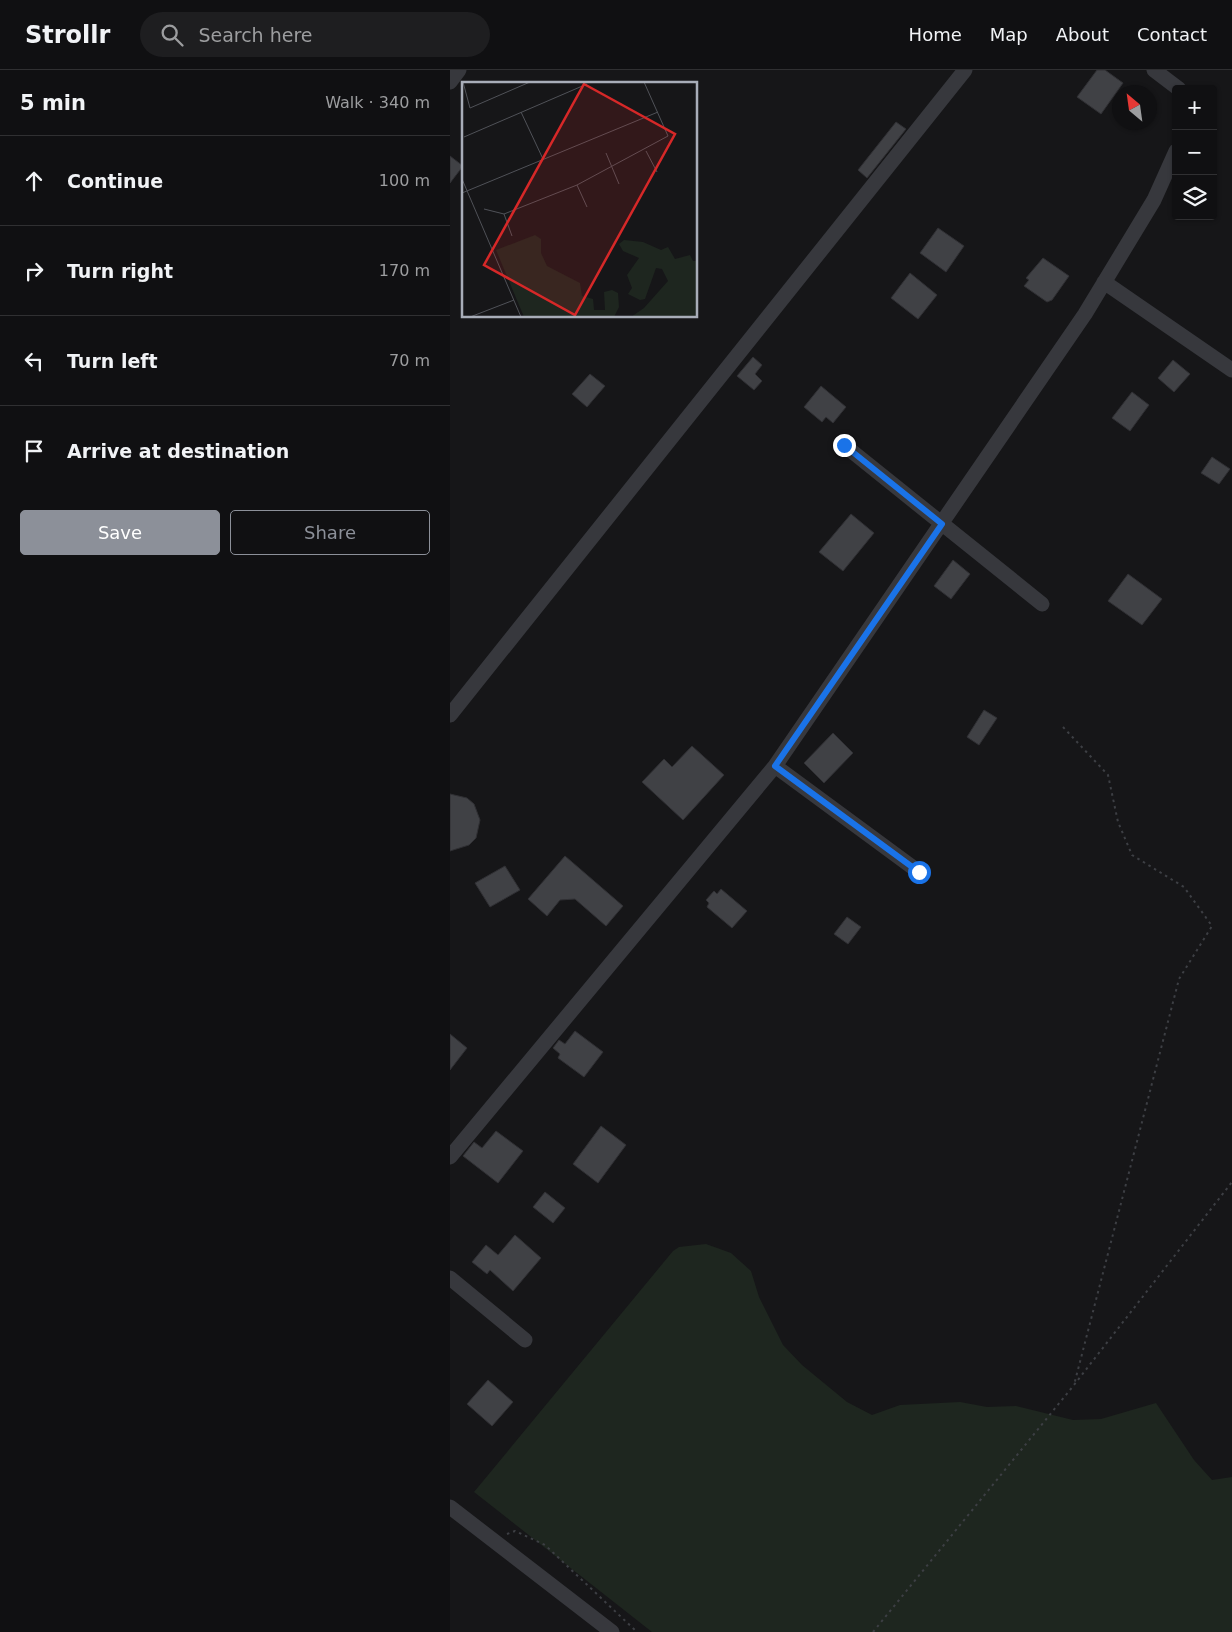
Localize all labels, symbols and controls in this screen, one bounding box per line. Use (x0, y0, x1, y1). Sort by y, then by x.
search box (140, 12, 490, 57)
text: Strollr (25, 21, 110, 49)
icon: search (158, 21, 186, 49)
text: Search here (198, 24, 313, 46)
text: Home (909, 24, 962, 45)
text: Map (990, 24, 1028, 45)
text: About (1056, 24, 1109, 45)
text: Contact (1137, 24, 1207, 45)
inset map (462, 82, 698, 318)
north arrow (1112, 85, 1157, 130)
map controls (1172, 85, 1217, 220)
button: + (1172, 85, 1217, 130)
text: 5 min (20, 91, 86, 115)
text: Walk · 340 m (325, 93, 430, 112)
button: − (1172, 130, 1217, 175)
icon: ahead (20, 167, 48, 195)
text: Continue (67, 170, 163, 192)
text: 100 m (379, 171, 430, 190)
button: layers (1172, 175, 1217, 220)
icon: right (20, 257, 48, 285)
text: Turn right (67, 260, 173, 282)
text: 170 m (379, 261, 430, 280)
icon: left (20, 347, 48, 375)
text: Turn left (67, 350, 158, 372)
text: 70 m (389, 351, 430, 370)
route end (833, 434, 856, 457)
icon: arrive (20, 437, 48, 465)
text: Arrive at destination (67, 440, 289, 462)
button: Save (20, 510, 220, 555)
button: Share (230, 510, 430, 555)
route start (908, 861, 931, 884)

